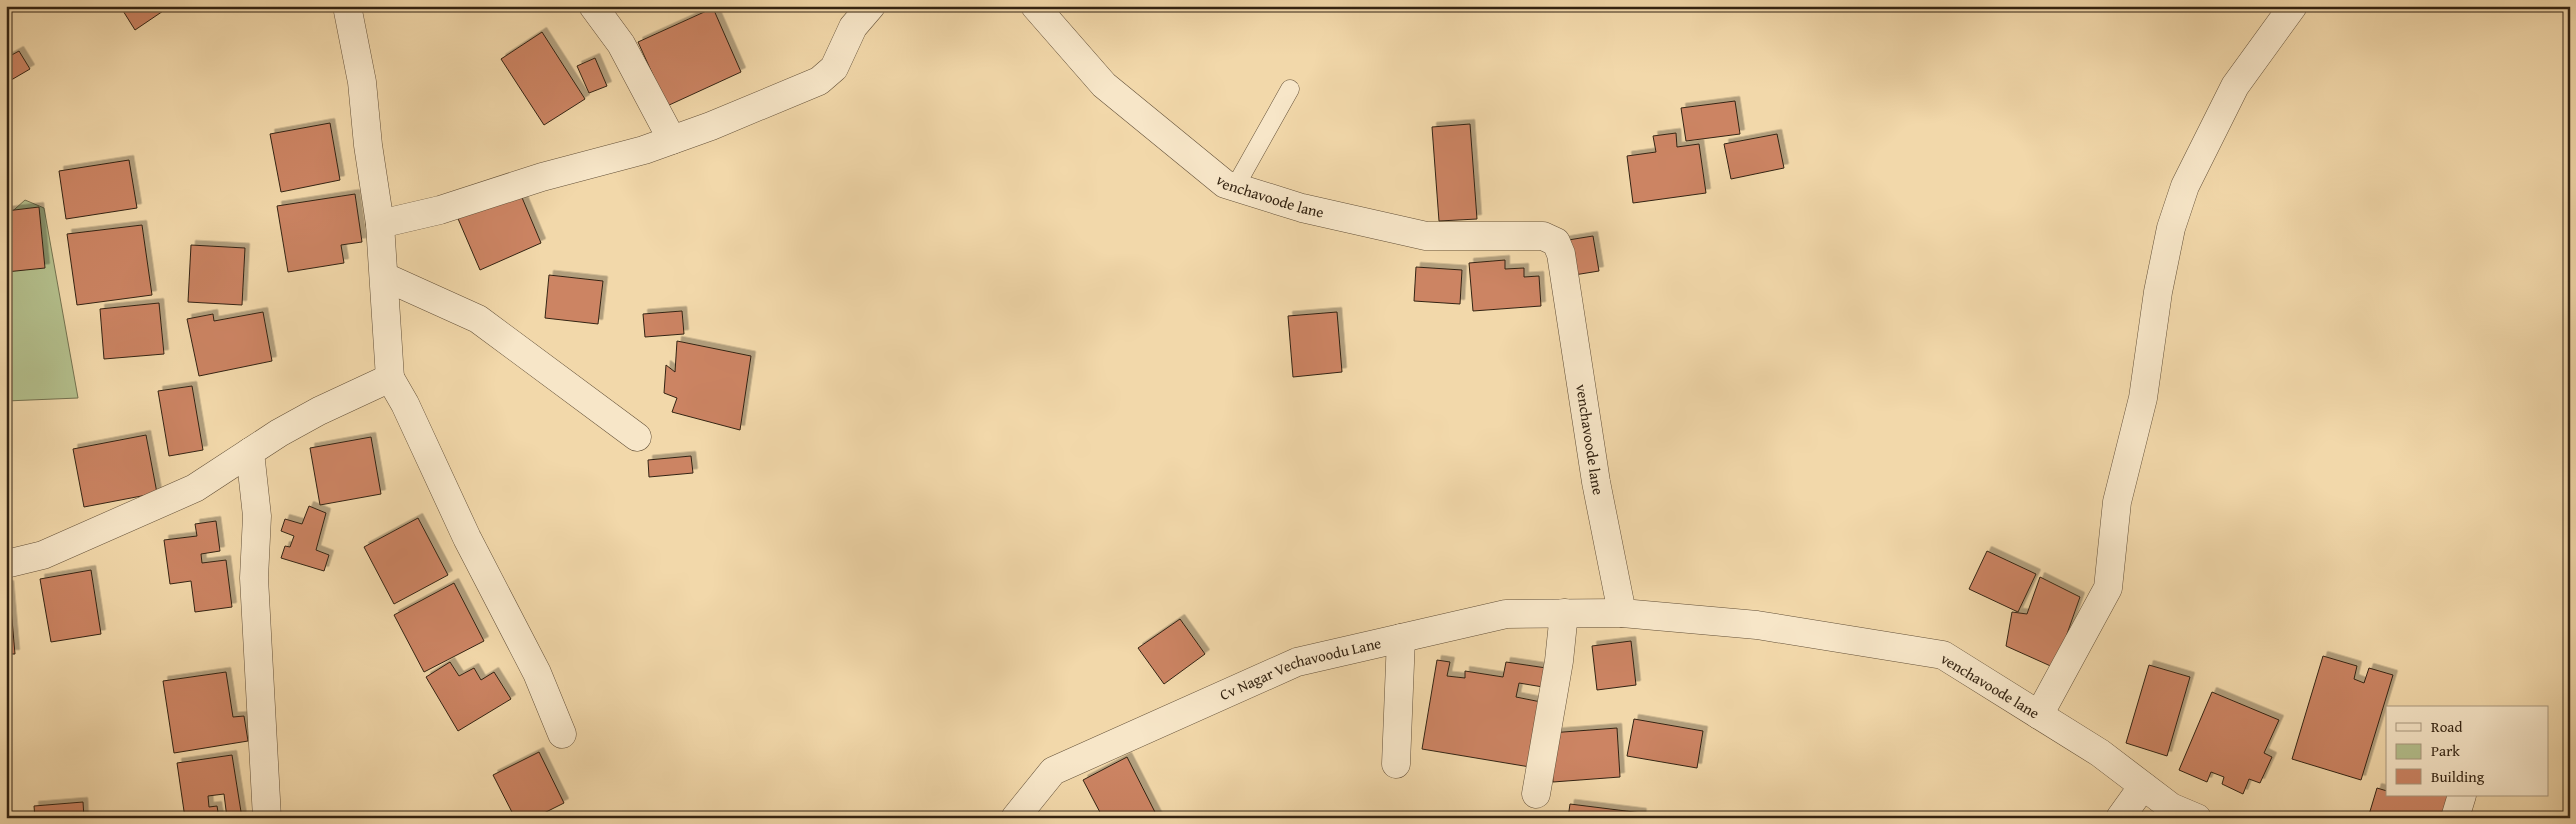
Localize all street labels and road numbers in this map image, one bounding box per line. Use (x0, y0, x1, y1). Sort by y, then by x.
street label: venchavoode lane (1212, 170, 1326, 223)
street label: venchavoode lane (1571, 382, 1609, 497)
street label: Cv Nagar Vechavoodu Lane (1216, 632, 1383, 705)
street label: venchavoode lane (1937, 648, 2044, 723)

